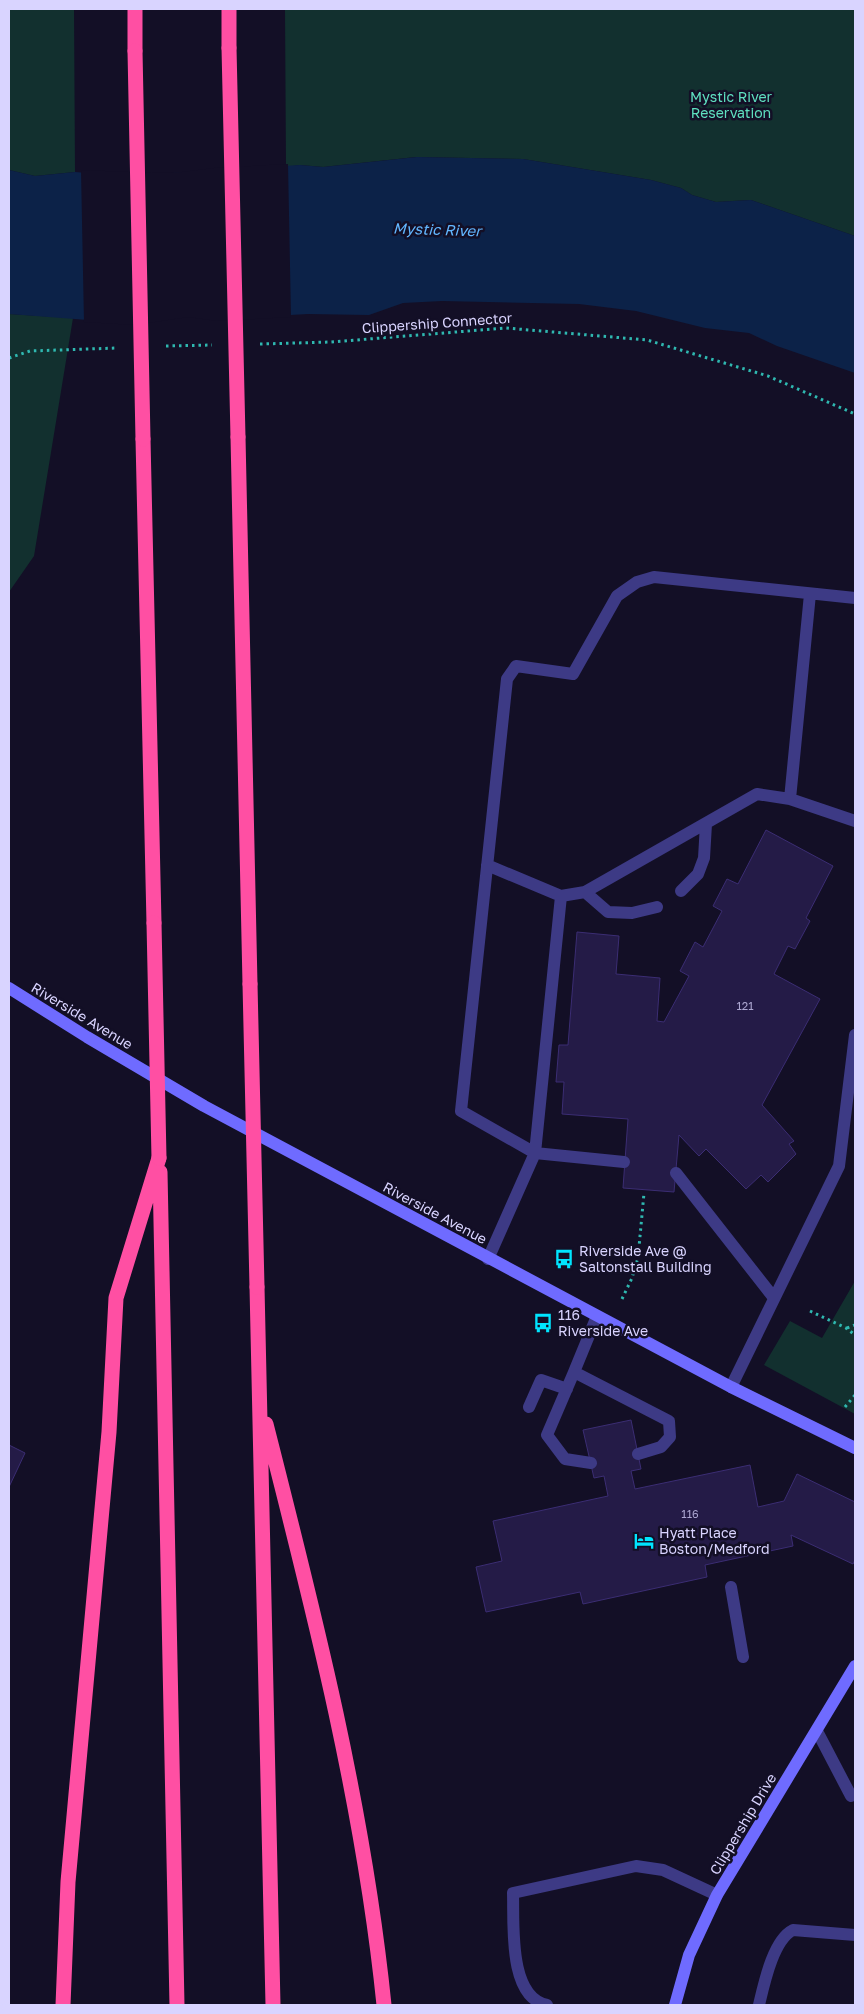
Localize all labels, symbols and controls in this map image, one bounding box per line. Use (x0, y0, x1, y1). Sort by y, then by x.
park label: Mystic River Reservation (690, 88, 773, 121)
water label: Mystic River (393, 218, 483, 241)
street label: Clippership Connector (361, 309, 513, 336)
street label: Riverside Avenue (28, 979, 136, 1053)
house number: 121 (736, 999, 754, 1012)
street label: Riverside Avenue (380, 1178, 490, 1247)
place label: Riverside Ave @ Saltonstall Building (579, 1242, 712, 1275)
bus stop icon: Riverside Ave @ Saltonstall Building (553, 1248, 575, 1270)
place label: 116 Riverside Ave (558, 1306, 648, 1339)
bus stop icon: 116 Riverside Ave (532, 1312, 554, 1334)
house number: 116 (681, 1507, 699, 1520)
place label: Hyatt Place Boston/Medford (659, 1524, 770, 1557)
hotel icon: Hyatt Place Boston/Medford (633, 1530, 655, 1552)
street label: Clippership Drive (706, 1770, 780, 1877)

